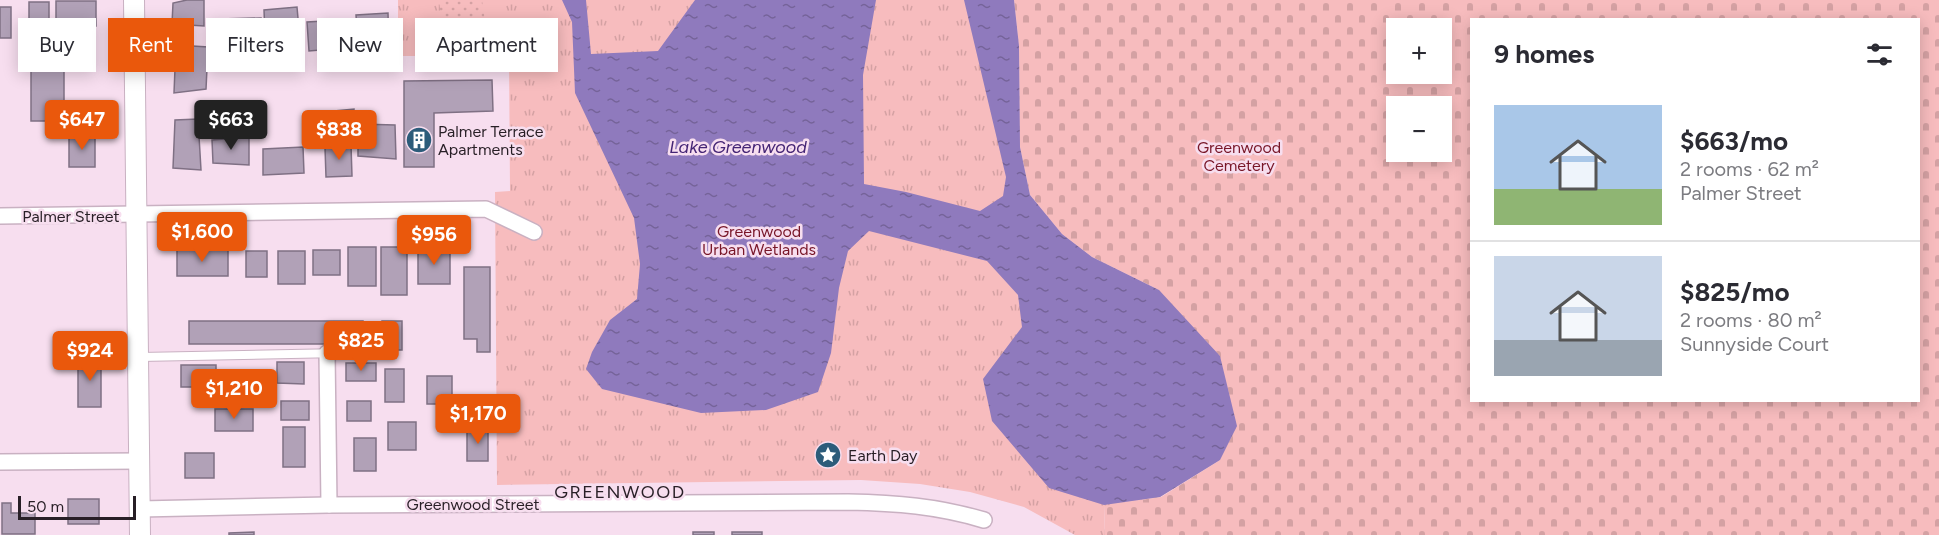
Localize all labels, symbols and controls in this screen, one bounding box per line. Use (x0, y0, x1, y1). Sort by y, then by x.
chip: Buy (18, 18, 96, 72)
chip: Rent (108, 18, 194, 72)
chip: Filters (206, 18, 305, 72)
chip: New (317, 18, 403, 72)
chip: Apartment (415, 18, 558, 72)
map controls (1386, 18, 1452, 162)
button: + (1386, 18, 1452, 84)
text: 9 homes (1494, 38, 1594, 70)
icon: filters (1863, 38, 1896, 71)
button: − (1386, 96, 1452, 162)
pin: $647 (46, 100, 118, 151)
pin: $663 (195, 100, 267, 151)
text: $647 (59, 107, 105, 131)
text: $663 (208, 107, 254, 131)
pin: $838 (303, 110, 375, 161)
text: $838 (316, 117, 362, 141)
place label: Palmer Terrace Apartments (438, 122, 544, 159)
building icon: Palmer Terrace Apartments (404, 125, 434, 155)
text: $663/mo (1680, 125, 1788, 157)
icon: home (1542, 129, 1614, 201)
water label: Lake Greenwood (669, 136, 807, 158)
park label: Greenwood Cemetery (1197, 138, 1281, 175)
text: 2 rooms · 62 m² (1680, 157, 1819, 181)
text: Palmer Street (1680, 181, 1802, 205)
street label: Palmer Street (22, 207, 120, 226)
pin: $1,600 (153, 212, 251, 263)
pin: $956 (398, 215, 470, 266)
text: $1,600 (171, 219, 233, 243)
text: $956 (411, 222, 457, 246)
park label: Greenwood Urban Wetlands (702, 222, 816, 259)
text: $825/mo (1680, 276, 1790, 308)
icon: home (1542, 280, 1614, 352)
text: 2 rooms · 80 m² (1680, 308, 1822, 332)
pin: $825 (325, 321, 397, 372)
text: $825 (338, 328, 384, 352)
pin: $924 (54, 331, 126, 382)
text: Sunnyside Court (1680, 332, 1829, 356)
text: $924 (67, 338, 113, 362)
pin: $1,210 (185, 369, 283, 420)
text: $1,210 (205, 376, 263, 400)
pin: $1,170 (429, 394, 527, 445)
text: $1,170 (449, 401, 507, 425)
place icon: Earth Day (813, 440, 843, 470)
place label: Earth Day (848, 446, 918, 465)
district label: GREENWOOD (554, 481, 686, 503)
scale bar (18, 493, 136, 520)
street label: Greenwood Street (407, 495, 539, 514)
text: 50 m (27, 497, 64, 516)

